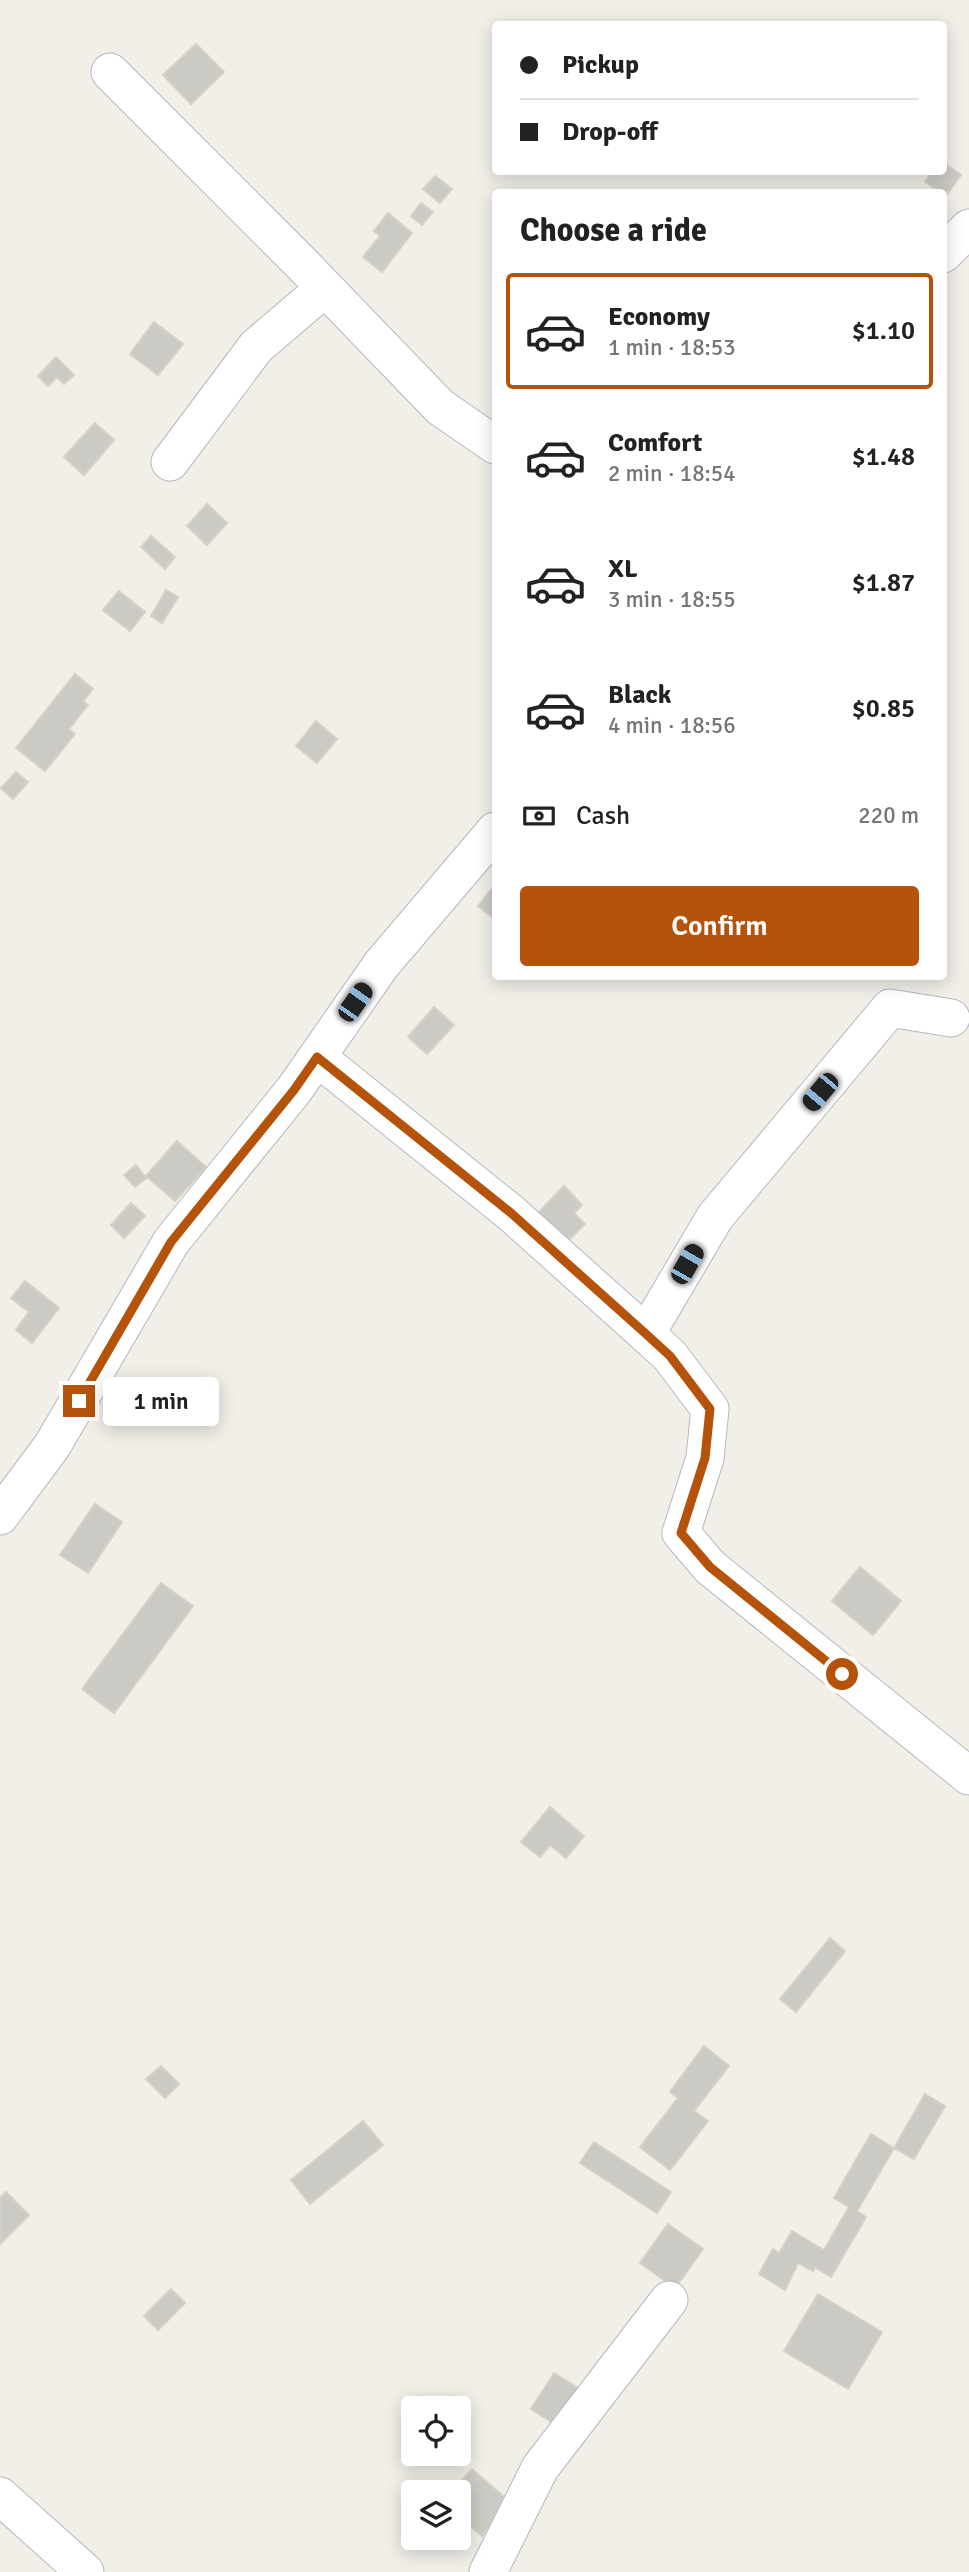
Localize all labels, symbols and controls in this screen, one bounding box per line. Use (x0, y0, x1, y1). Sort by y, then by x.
text: Pickup (562, 49, 639, 81)
text: Drop-off (562, 116, 658, 148)
text: Choose a ride (520, 211, 707, 250)
icon: car (524, 300, 587, 363)
text: Economy (608, 301, 710, 333)
text: $1.10 (852, 315, 915, 347)
text: 1 min · 18:53 (608, 333, 736, 362)
icon: car (524, 426, 587, 489)
text: Comfort (608, 427, 702, 459)
text: $1.48 (852, 441, 915, 473)
text: 2 min · 18:54 (608, 459, 736, 488)
icon: car (524, 552, 587, 615)
text: XL (608, 553, 638, 585)
text: $1.87 (852, 567, 915, 599)
text: 3 min · 18:55 (608, 585, 736, 614)
icon: car (524, 678, 587, 741)
text: Black (608, 679, 671, 711)
text: $0.85 (852, 693, 915, 725)
text: 4 min · 18:56 (608, 711, 736, 740)
icon: cash (520, 797, 558, 835)
text: Cash (576, 800, 630, 832)
text: 220 m (858, 801, 919, 830)
button: Confirm (520, 886, 919, 966)
car (335, 979, 376, 1025)
car (799, 1069, 842, 1115)
car (668, 1241, 707, 1287)
callout: 1 min (104, 1376, 219, 1426)
route end (63, 1385, 95, 1417)
text: 1 min (133, 1387, 189, 1416)
route start (826, 1658, 858, 1690)
map controls (401, 2396, 471, 2550)
button: locate (401, 2396, 471, 2466)
button: layers (401, 2480, 471, 2550)

